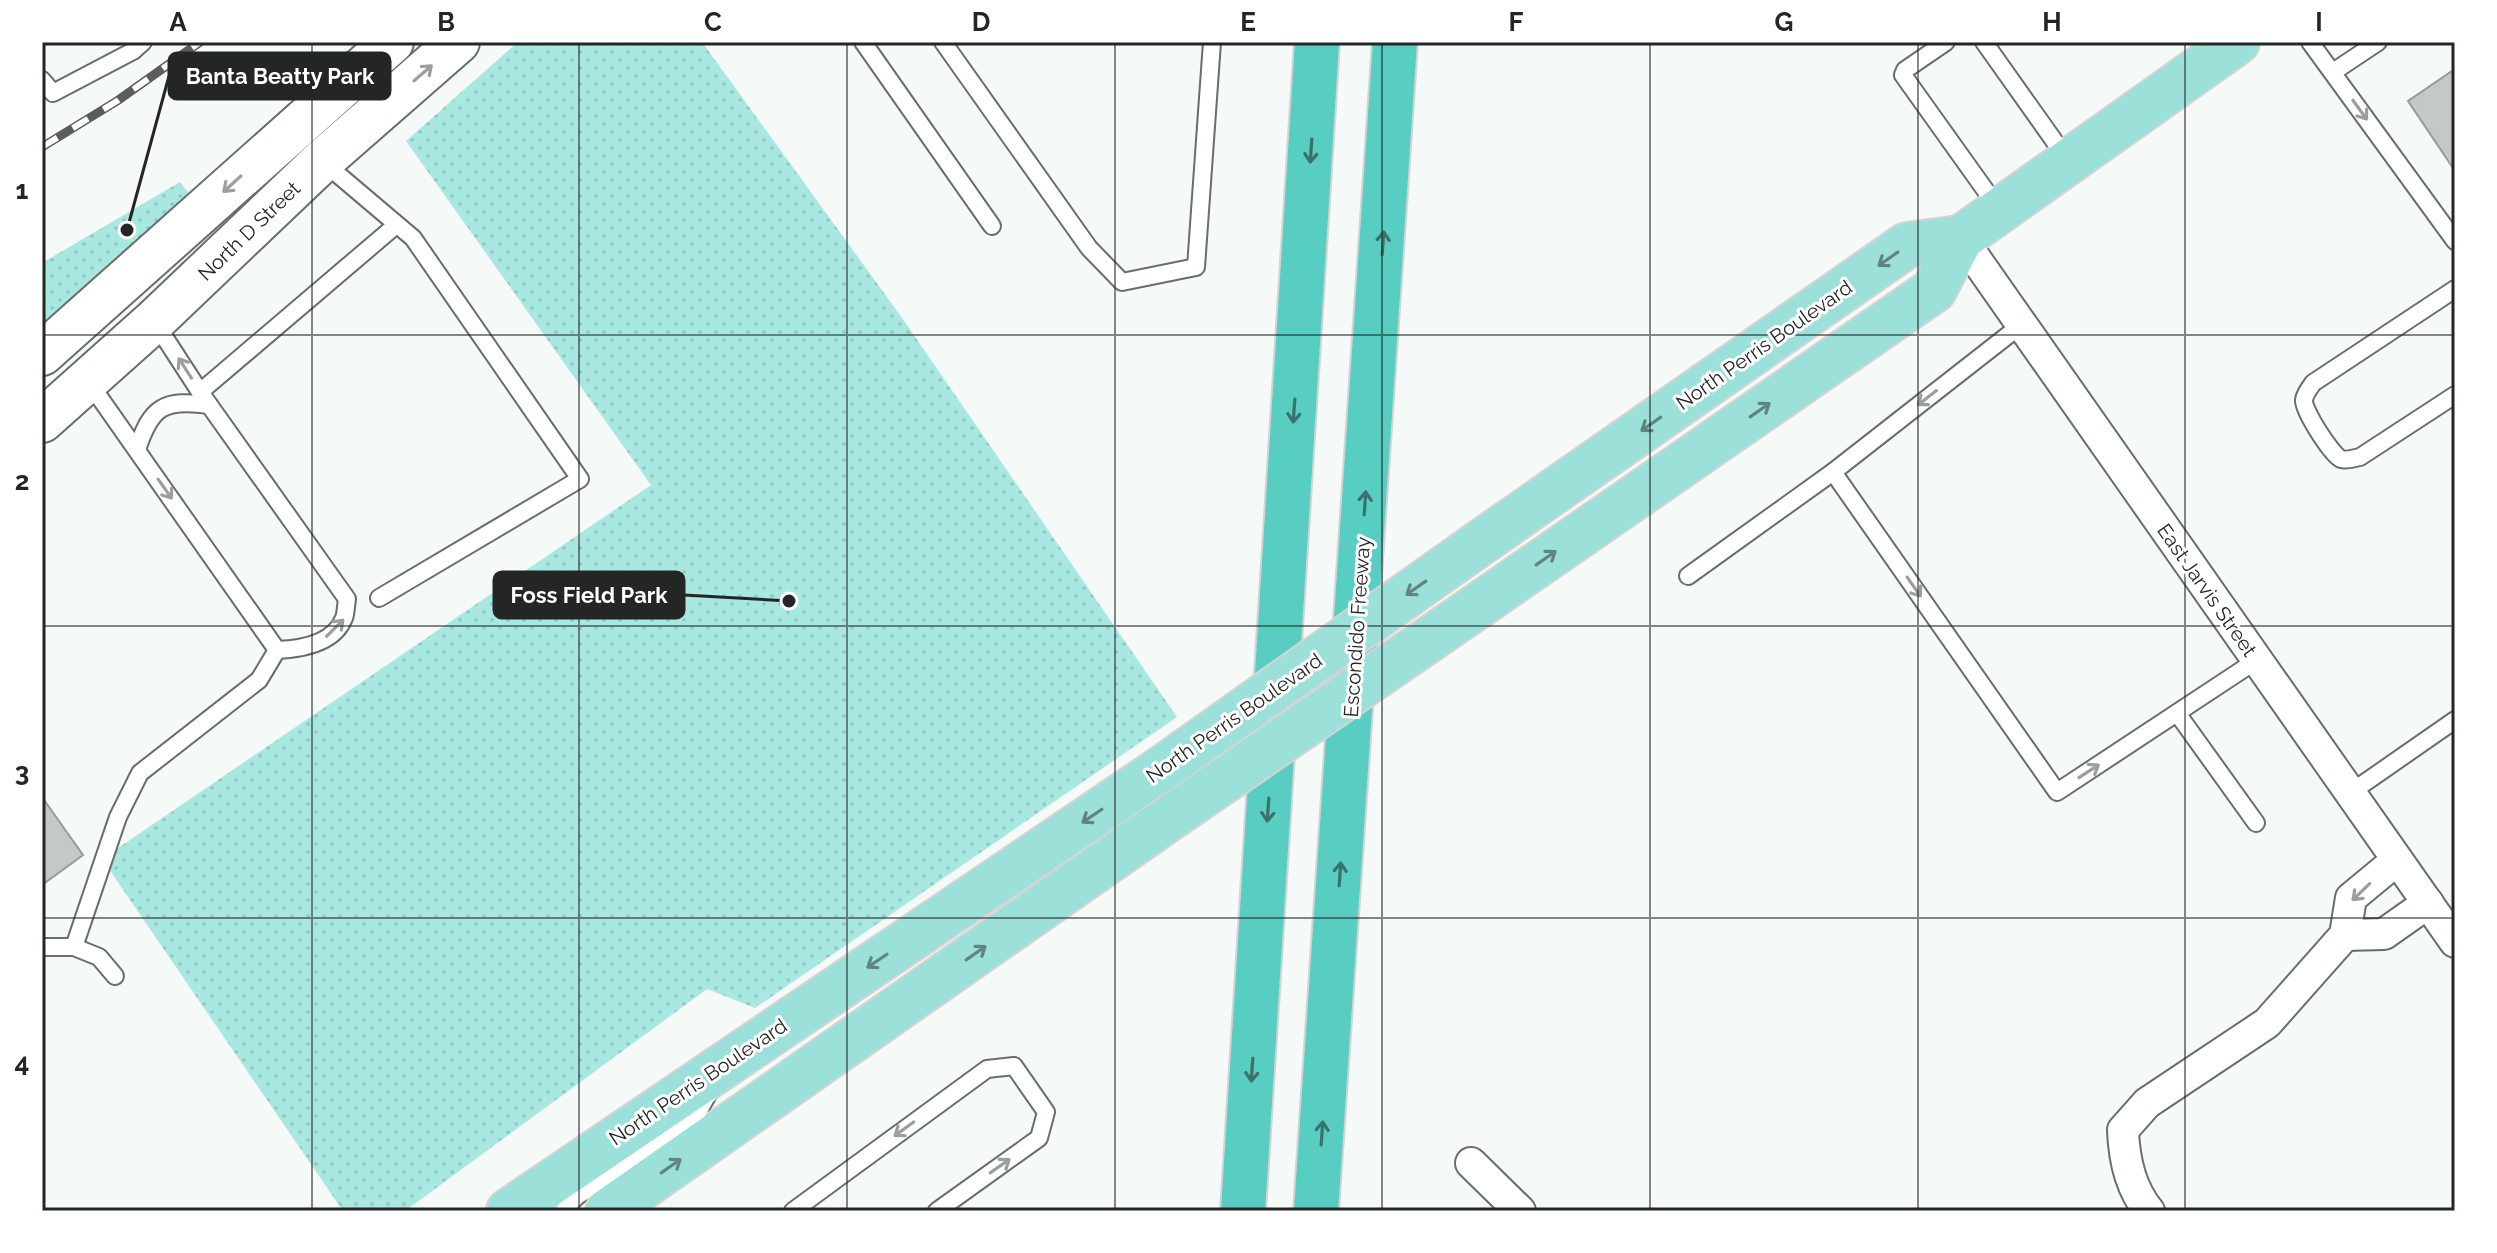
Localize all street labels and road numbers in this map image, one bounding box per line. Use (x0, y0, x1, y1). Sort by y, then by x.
street label: North D Street (193, 176, 305, 286)
street label: North Perris Boulevard (1671, 275, 1857, 415)
street label: East Jarvis Street (2152, 519, 2262, 661)
street label: Escondido Freeway (1339, 536, 1375, 718)
street label: North Perris Boulevard (1141, 648, 1327, 788)
street label: North Perris Boulevard (605, 1014, 791, 1150)

